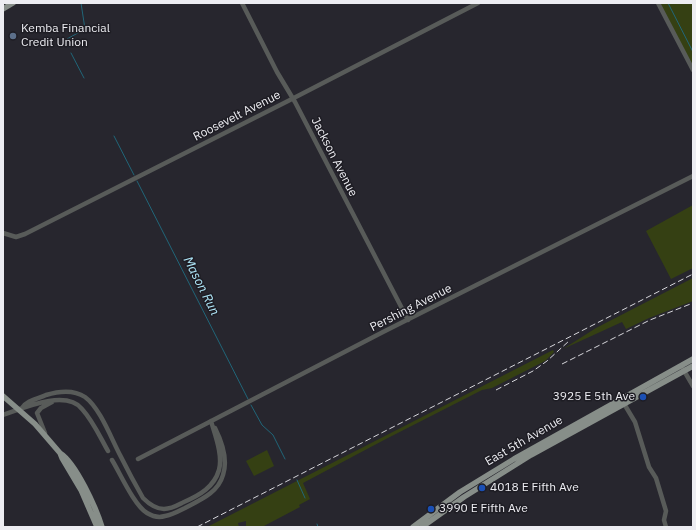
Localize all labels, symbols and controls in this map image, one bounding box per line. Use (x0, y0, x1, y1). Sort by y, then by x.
place label: Kemba Financial Credit Union (21, 22, 110, 50)
marker: Kemba Financial Credit Union (8, 31, 18, 41)
street label: Roosevelt Avenue (191, 88, 283, 144)
street label: Jackson Avenue (308, 115, 360, 199)
water label: Mason Run (180, 254, 222, 318)
street label: Pershing Avenue (368, 281, 454, 335)
place label: 3925 E 5th Ave (553, 390, 635, 404)
marker: 3925 E 5th Ave (638, 392, 648, 402)
street label: East 5th Avenue (483, 413, 565, 469)
place label: 4018 E Fifth Ave (490, 481, 579, 495)
marker: 4018 E Fifth Ave (477, 483, 487, 493)
place label: 3990 E Fifth Ave (439, 502, 528, 516)
marker: 3990 E Fifth Ave (426, 504, 436, 514)

